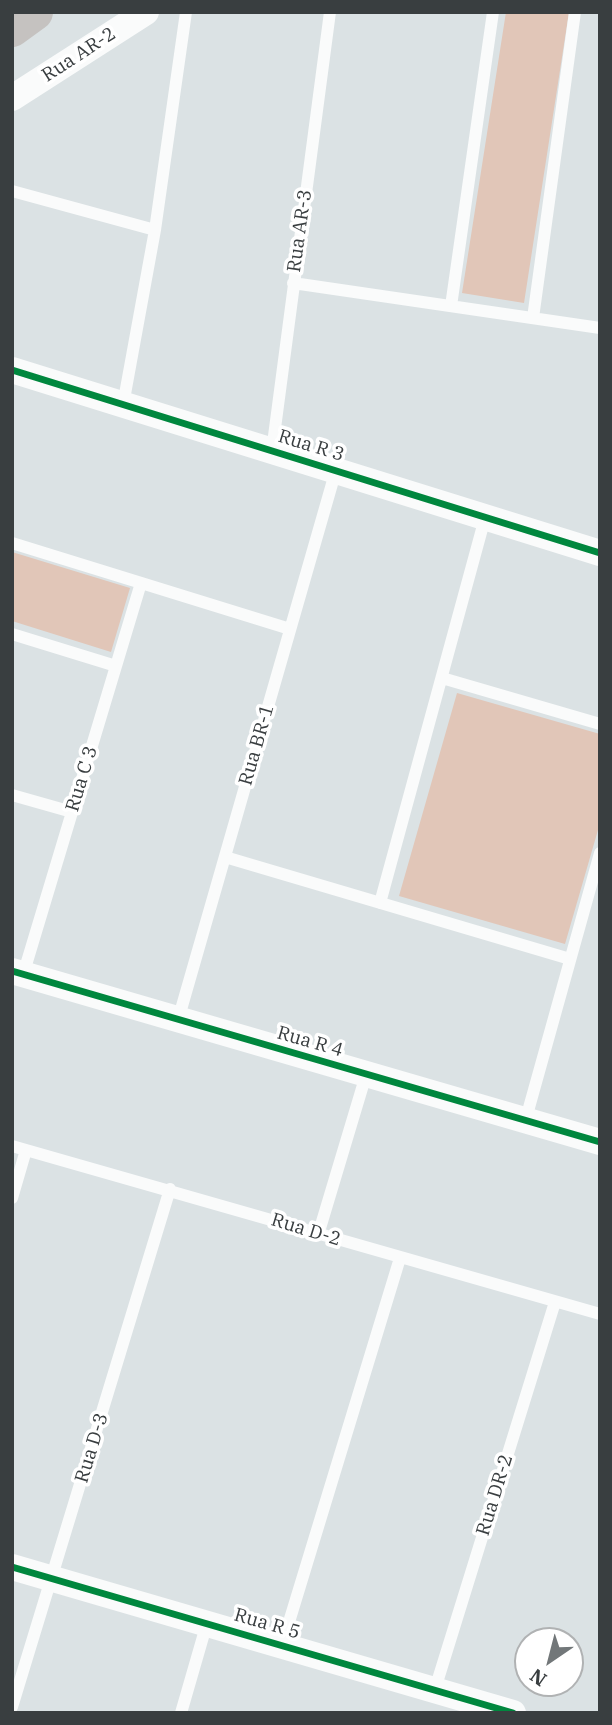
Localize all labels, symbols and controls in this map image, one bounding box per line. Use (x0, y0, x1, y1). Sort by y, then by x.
street label: Rua AR-2 (38, 23, 120, 87)
street label: Rua AR-3 (283, 188, 317, 274)
street label: Rua R 3 (275, 425, 347, 467)
street label: Rua BR-1 (235, 702, 279, 788)
street label: Rua C 3 (61, 743, 103, 815)
street label: Rua R 4 (274, 1022, 346, 1062)
street label: Rua D-2 (268, 1209, 344, 1251)
street label: Rua D-3 (71, 1410, 113, 1486)
street label: Rua DR-2 (472, 1452, 518, 1538)
street label: Rua R 5 (231, 1604, 303, 1644)
north arrow (514, 1627, 584, 1697)
text: N (525, 1663, 551, 1692)

